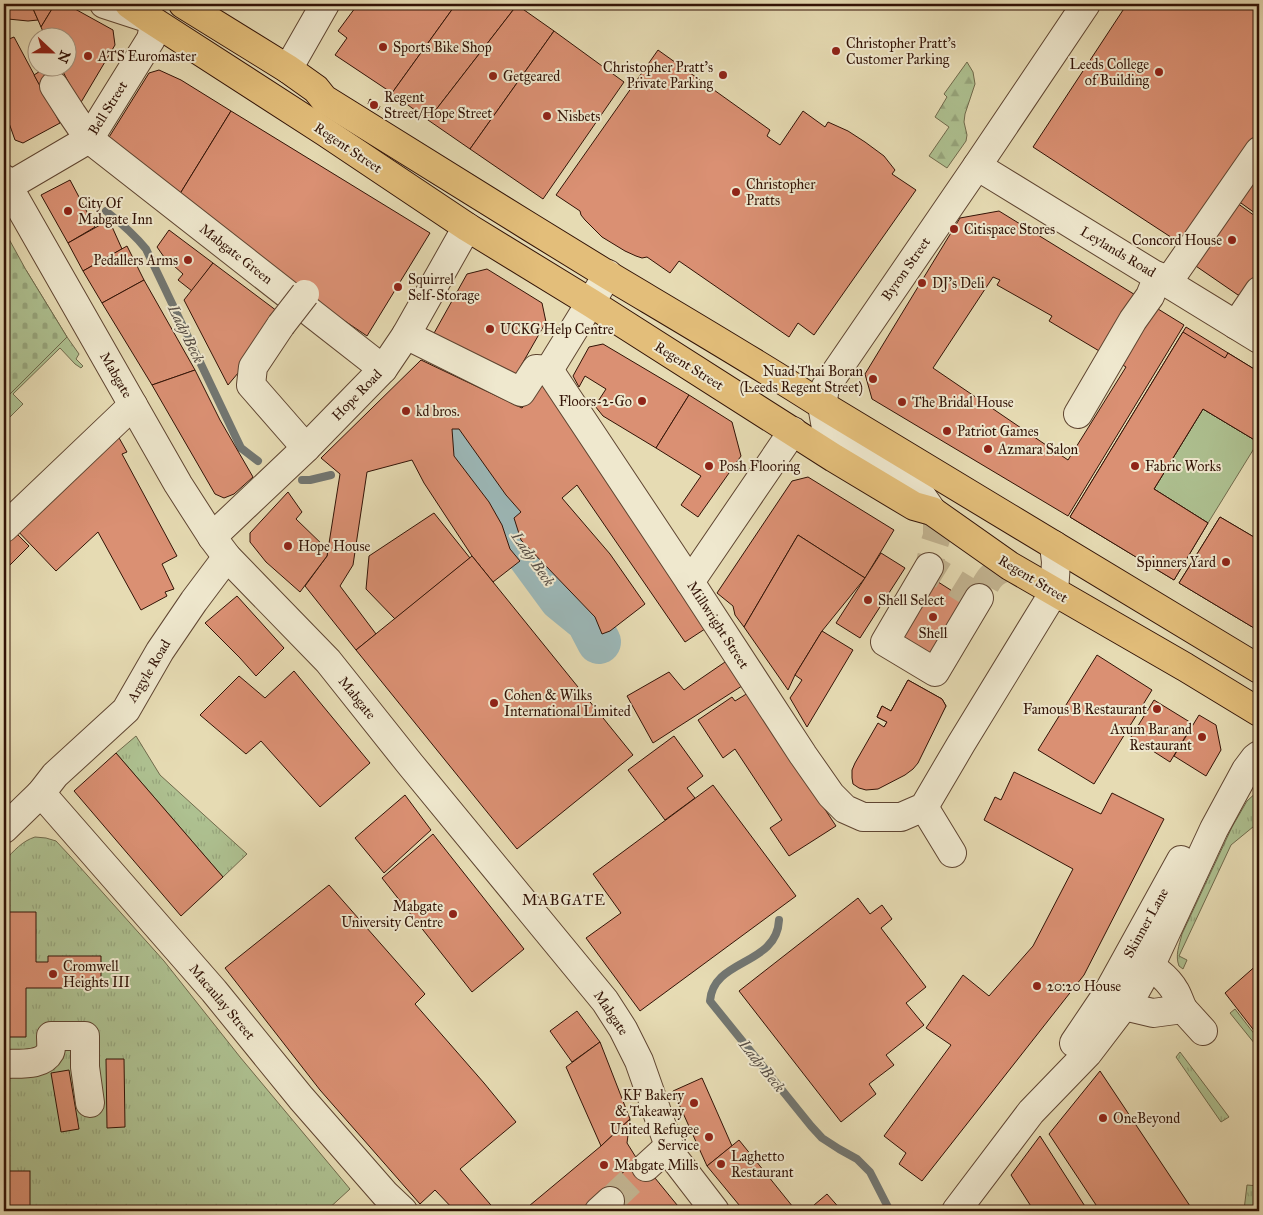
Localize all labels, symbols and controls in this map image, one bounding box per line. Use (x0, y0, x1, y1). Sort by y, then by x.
north arrow (28, 28, 78, 78)
place label: Christopher Pratt's Customer Parking (846, 35, 956, 68)
place label: Sports Bike Shop (393, 39, 492, 56)
marker: Sports Bike Shop (377, 41, 389, 53)
marker: Christopher Pratt's Customer Parking (830, 45, 842, 57)
text: N (53, 48, 74, 65)
place label: ATS Euromaster (97, 48, 197, 65)
marker: ATS Euromaster (82, 50, 94, 62)
place label: Leeds College of Building (1069, 56, 1149, 89)
place label: Christopher Pratt's Private Parking (603, 59, 713, 92)
marker: Leeds College of Building (1153, 66, 1165, 78)
place label: Getgeared (503, 68, 560, 85)
marker: Christopher Pratt's Private Parking (717, 69, 729, 81)
marker: Getgeared (487, 70, 499, 82)
street label: Bell Street (85, 78, 131, 138)
place label: Regent Street/Hope Street (384, 89, 492, 122)
marker: Regent Street/Hope Street (368, 99, 380, 111)
place label: Nisbets (557, 108, 600, 125)
marker: Nisbets (541, 110, 553, 122)
street label: Regent Street (311, 119, 385, 177)
place label: Christopher Pratts (746, 176, 816, 209)
marker: Christopher Pratts (730, 186, 742, 198)
place label: City Of Mabgate Inn (78, 195, 153, 228)
marker: City Of Mabgate Inn (62, 205, 74, 217)
street label: Mabgate Green (196, 220, 276, 288)
place label: Citispace Stores (964, 221, 1055, 238)
marker: Citispace Stores (948, 223, 960, 235)
street label: Leylands Road (1077, 223, 1159, 281)
place label: Concord House (1132, 232, 1222, 249)
street label: Byron Street (878, 234, 934, 304)
marker: Concord House (1226, 234, 1238, 246)
place label: Pedallers Arms (93, 252, 178, 269)
marker: Pedallers Arms (182, 254, 194, 266)
place label: Squirrel Self-Storage (408, 271, 480, 304)
place label: DJ's Deli (932, 275, 985, 293)
marker: DJ's Deli (916, 277, 928, 289)
marker: Squirrel Self-Storage (392, 281, 404, 293)
water label: Lady Beck (164, 301, 208, 366)
place label: UCKG Help Centre (500, 321, 614, 338)
marker: UCKG Help Centre (484, 323, 496, 335)
street label: Regent Street (651, 338, 727, 394)
street label: Mabgate (96, 349, 136, 401)
place label: Nuad Thai Boran (Leeds Regent Street) (740, 363, 863, 397)
street label: Hope Road (328, 366, 386, 424)
marker: Nuad Thai Boran (Leeds Regent Street) (867, 373, 879, 385)
place label: Floors-2-Go (559, 393, 632, 410)
place label: The Bridal House (912, 394, 1014, 411)
marker: Floors-2-Go (636, 395, 648, 407)
marker: The Bridal House (896, 396, 908, 408)
place label: kd bros. (416, 403, 460, 420)
marker: kd bros. (400, 405, 412, 417)
place label: Patriot Games (957, 423, 1039, 440)
marker: Patriot Games (941, 425, 953, 437)
place label: Azmara Salon (997, 441, 1079, 458)
marker: Azmara Salon (982, 443, 994, 455)
place label: Posh Flooring (719, 458, 801, 475)
place label: Fabric Works (1145, 458, 1221, 475)
marker: Posh Flooring (703, 460, 715, 472)
marker: Fabric Works (1129, 460, 1141, 472)
water label: Lady Beck (507, 527, 558, 590)
place label: Hope House (298, 538, 371, 555)
marker: Hope House (282, 540, 294, 552)
street label: Regent Street (995, 552, 1071, 606)
place label: Spinners Yard (1137, 554, 1216, 571)
marker: Spinners Yard (1220, 556, 1232, 568)
street label: Millwright Street (683, 578, 753, 672)
place label: Shell Select (878, 592, 945, 609)
marker: Shell Select (862, 594, 874, 606)
marker: Shell (927, 611, 939, 623)
place label: Shell (918, 625, 948, 642)
street label: Argyle Road (123, 637, 174, 706)
street label: Mabgate (335, 673, 380, 723)
place label: Cohen & Wilks International Limited (504, 687, 631, 720)
marker: Cohen & Wilks International Limited (488, 697, 500, 709)
place label: Famous B Restaurant (1023, 701, 1147, 718)
marker: Famous B Restaurant (1151, 703, 1163, 715)
place label: Axum Bar and Restaurant (1109, 721, 1192, 754)
marker: Axum Bar and Restaurant (1196, 731, 1208, 743)
street label: Skinner Lane (1120, 885, 1172, 961)
district label: MABGATE (522, 891, 606, 909)
place label: Mabgate University Centre (341, 898, 443, 931)
marker: Mabgate University Centre (447, 908, 459, 920)
place label: Cromwell Heights III (63, 958, 130, 991)
street label: Macaulay Street (185, 961, 259, 1043)
marker: Cromwell Heights III (47, 968, 59, 980)
place label: 20:20 House (1047, 978, 1121, 995)
marker: 20:20 House (1031, 980, 1043, 992)
street label: Mabgate (590, 987, 632, 1039)
water label: Lady Beck (735, 1035, 789, 1096)
place label: KF Bakery & Takeaway (615, 1087, 684, 1120)
marker: KF Bakery & Takeaway (688, 1097, 700, 1109)
place label: OneBeyond (1113, 1110, 1180, 1127)
marker: OneBeyond (1097, 1112, 1109, 1124)
place label: United Refugee Service (610, 1121, 699, 1154)
marker: United Refugee Service (703, 1131, 715, 1143)
place label: Laghetto Restaurant (731, 1148, 794, 1181)
place label: Mabgate Mills (614, 1157, 698, 1174)
marker: Laghetto Restaurant (715, 1158, 727, 1170)
marker: Mabgate Mills (598, 1159, 610, 1171)

